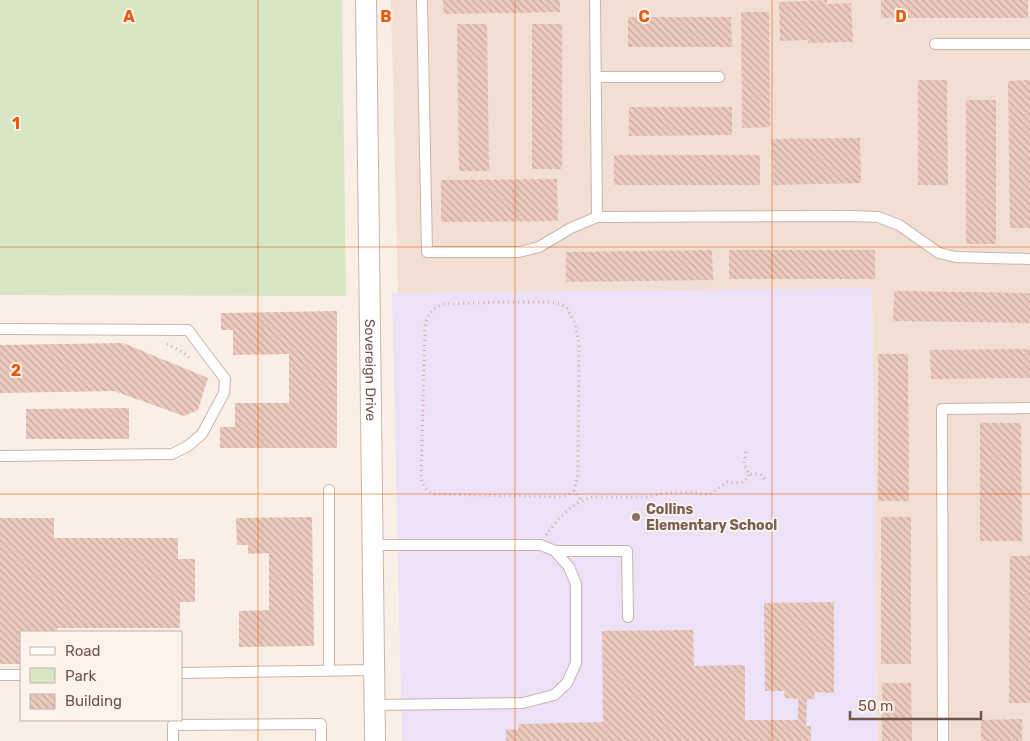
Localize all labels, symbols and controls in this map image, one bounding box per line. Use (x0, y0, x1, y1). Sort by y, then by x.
text: A (123, 7, 135, 26)
text: B (380, 7, 392, 26)
text: C (638, 7, 650, 26)
text: D (895, 7, 907, 26)
text: 1 (12, 114, 20, 133)
street label: Sovereign Drive (361, 319, 380, 421)
text: 2 (11, 361, 21, 380)
place label: Collins Elementary School (646, 501, 777, 534)
marker: Collins Elementary School (630, 511, 642, 523)
legend (20, 631, 182, 721)
text: Road (65, 642, 101, 660)
text: Park (65, 667, 96, 685)
scale bar (850, 688, 981, 720)
text: Building (65, 692, 122, 710)
text: 50 m (858, 697, 893, 715)

